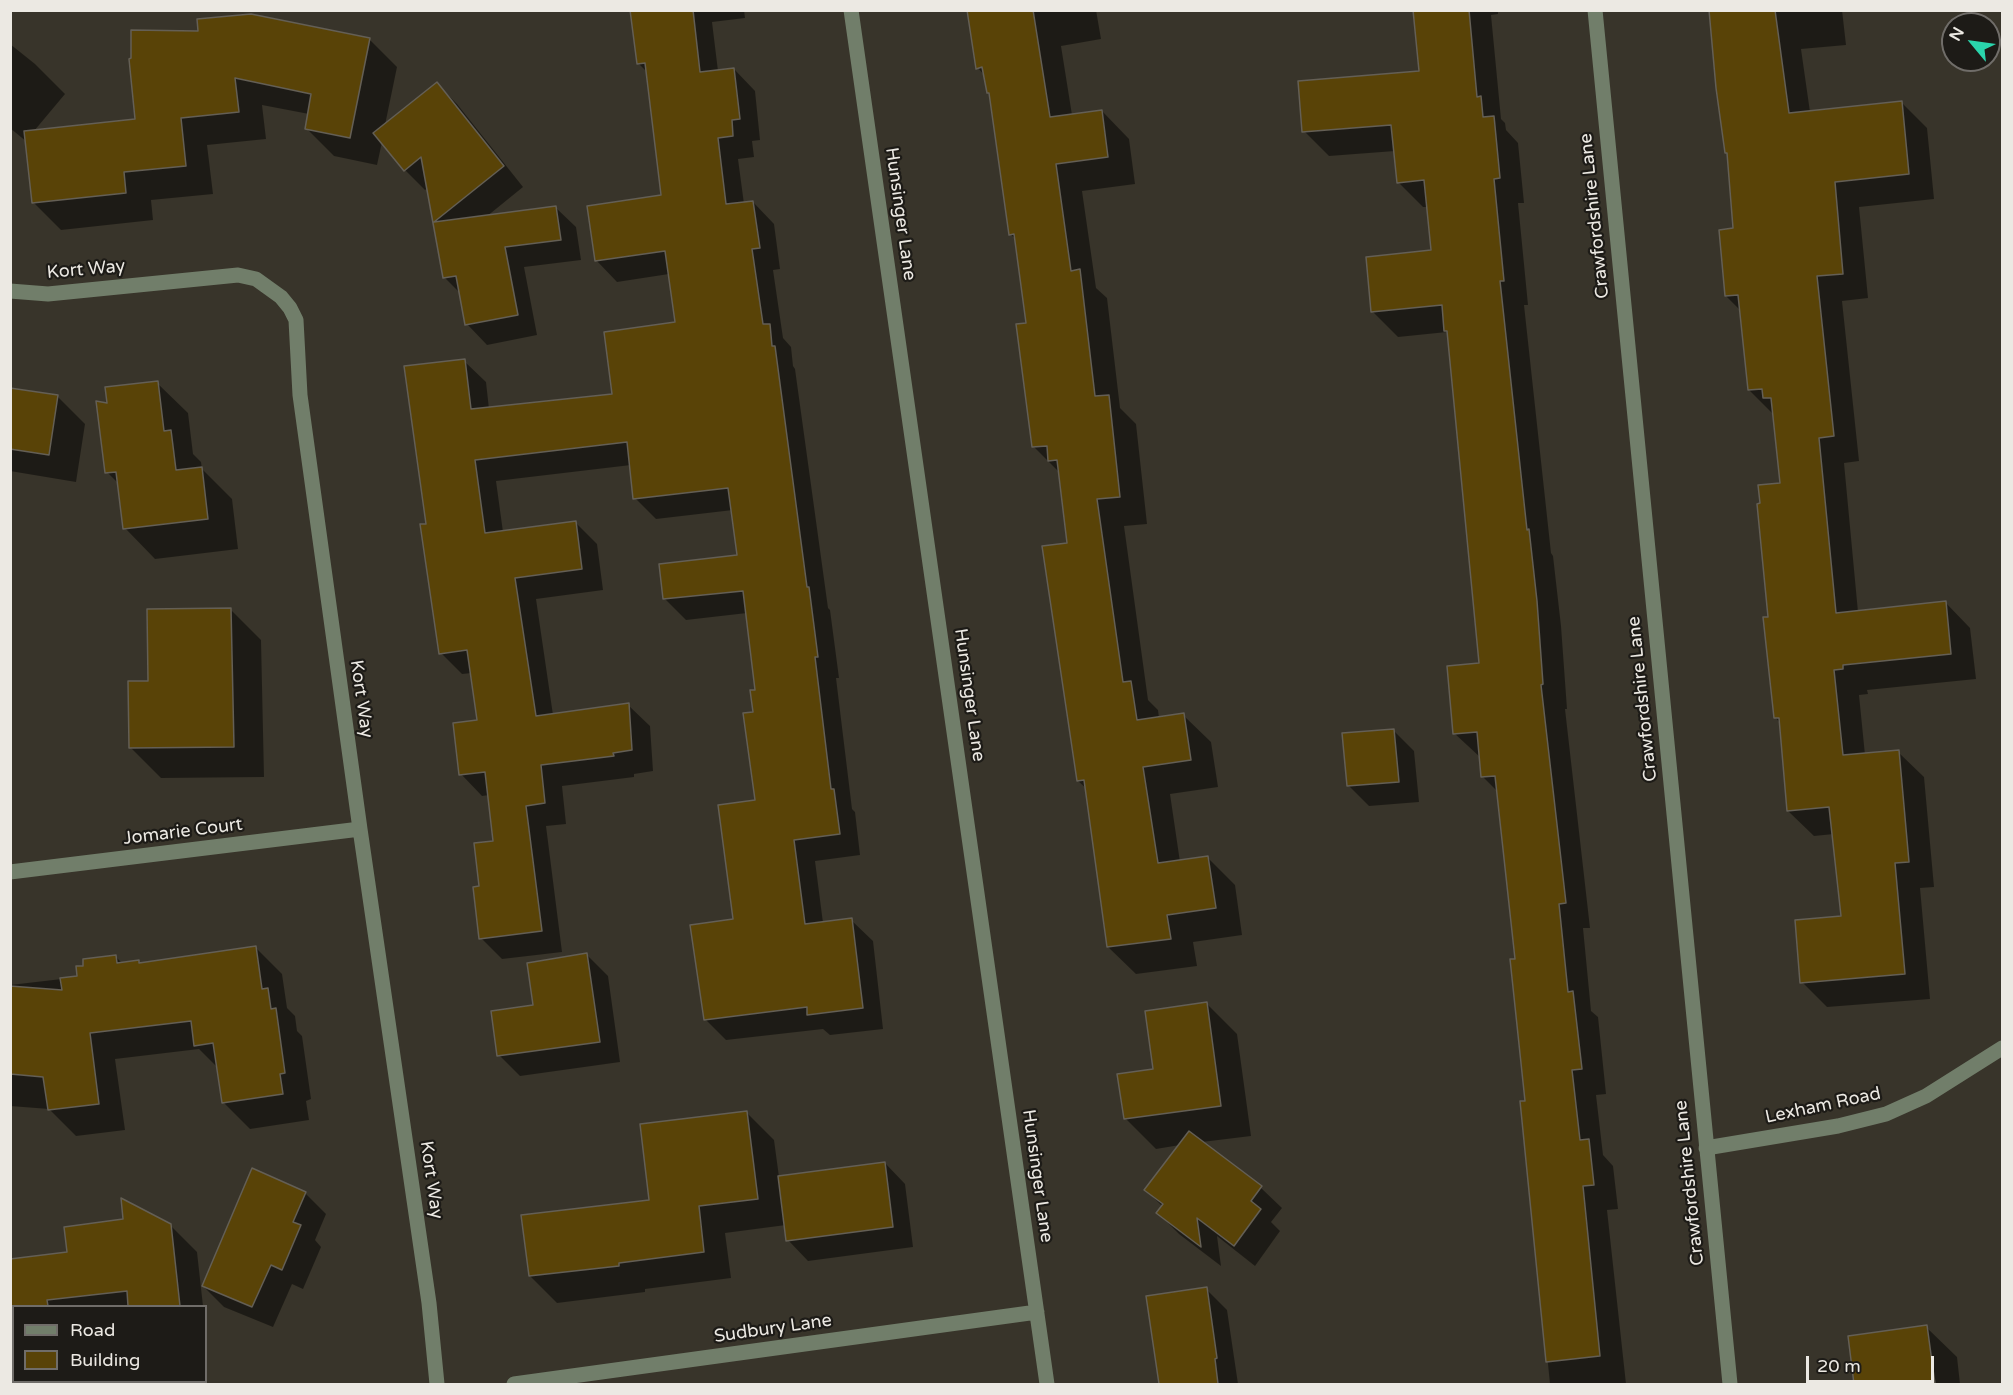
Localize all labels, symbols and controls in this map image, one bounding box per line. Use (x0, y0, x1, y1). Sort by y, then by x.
north arrow (1941, 12, 2001, 72)
text: N (1945, 24, 1969, 45)
street label: Crawfordshire Lane (1576, 132, 1614, 300)
street label: Hunsinger Lane (880, 146, 920, 282)
street label: Kort Way (46, 256, 126, 284)
street label: Crawfordshire Lane (1624, 615, 1662, 783)
street label: Hunsinger Lane (949, 627, 989, 763)
street label: Kort Way (345, 659, 377, 739)
street label: Jomarie Court (122, 814, 244, 850)
street label: Lexham Road (1763, 1083, 1883, 1129)
street label: Crawfordshire Lane (1671, 1099, 1709, 1267)
street label: Hunsinger Lane (1017, 1108, 1057, 1244)
street label: Kort Way (415, 1140, 447, 1220)
legend (12, 1305, 207, 1383)
street label: Sudbury Lane (713, 1310, 833, 1348)
text: Road (70, 1319, 115, 1341)
scale bar (1809, 1344, 1936, 1382)
text: Building (70, 1349, 140, 1371)
text: 20 m (1817, 1355, 1861, 1377)

